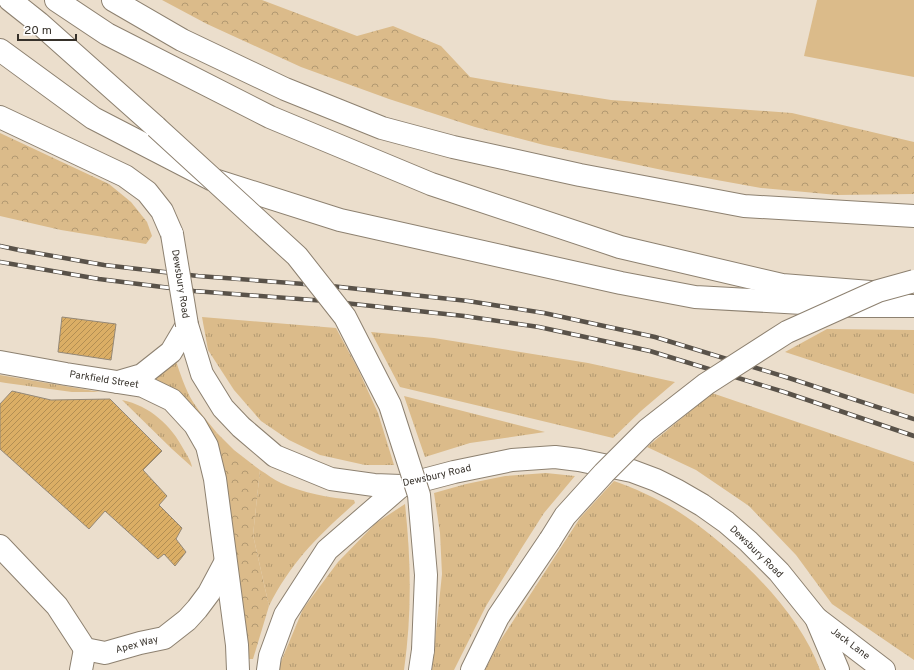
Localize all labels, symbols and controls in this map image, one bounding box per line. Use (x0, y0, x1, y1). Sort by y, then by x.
scale bar (18, 16, 76, 42)
text: 20 m (24, 23, 52, 39)
street label: Dewsbury Road (168, 248, 192, 320)
street label: Parkfield Street (68, 368, 140, 392)
street label: Dewsbury Road (401, 462, 473, 490)
street label: Dewsbury Road (726, 523, 786, 581)
street label: Jack Lane (828, 625, 872, 663)
street label: Apex Way (114, 633, 160, 657)

